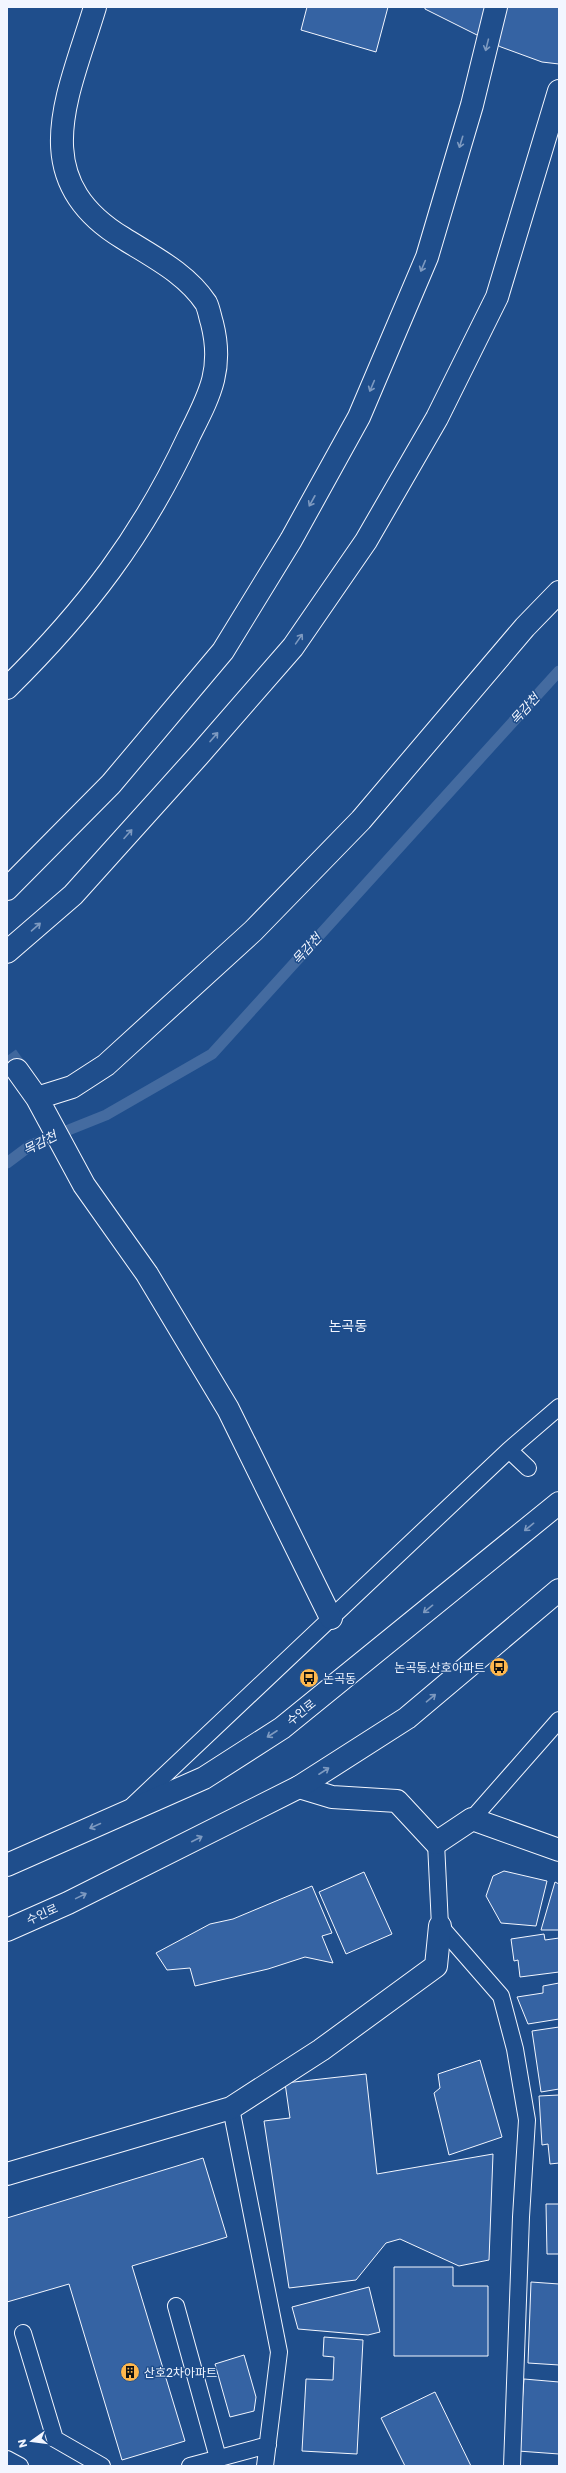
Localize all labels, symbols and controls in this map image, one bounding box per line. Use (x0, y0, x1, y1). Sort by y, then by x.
one-way arrow (482, 38, 490, 51)
one-way arrow (457, 135, 464, 148)
one-way arrow (419, 260, 426, 272)
one-way arrow (368, 379, 375, 391)
one-way arrow (308, 495, 316, 507)
one-way arrow (295, 634, 303, 645)
water label: 목감천 (506, 689, 545, 729)
one-way arrow (210, 732, 219, 743)
one-way arrow (123, 829, 132, 840)
one-way arrow (31, 922, 42, 931)
water label: 목감천 (288, 929, 327, 969)
water label: 목감천 (20, 1126, 61, 1160)
district label: 논곡동 (329, 1316, 367, 1336)
one-way arrow (523, 1523, 534, 1532)
one-way arrow (422, 1605, 433, 1614)
bus stop icon: 논곡동.산호아파트 (488, 1656, 510, 1678)
place label: 논곡동.산호아파트 (394, 1659, 485, 1676)
bus stop icon: 논곡동 (298, 1667, 320, 1689)
place label: 논곡동 (323, 1670, 356, 1687)
one-way arrow (426, 1693, 437, 1702)
street label: 수인로 (283, 1695, 319, 1729)
one-way arrow (267, 1730, 278, 1738)
one-way arrow (318, 1767, 329, 1775)
one-way arrow (89, 1823, 101, 1831)
one-way arrow (191, 1835, 203, 1842)
one-way arrow (74, 1892, 86, 1899)
street label: 수인로 (23, 1899, 61, 1929)
building icon: 산호2차아파트 (119, 2361, 141, 2383)
place label: 산호2차아파트 (144, 2364, 217, 2381)
north arrow (12, 2421, 52, 2461)
text: N (14, 2437, 31, 2449)

